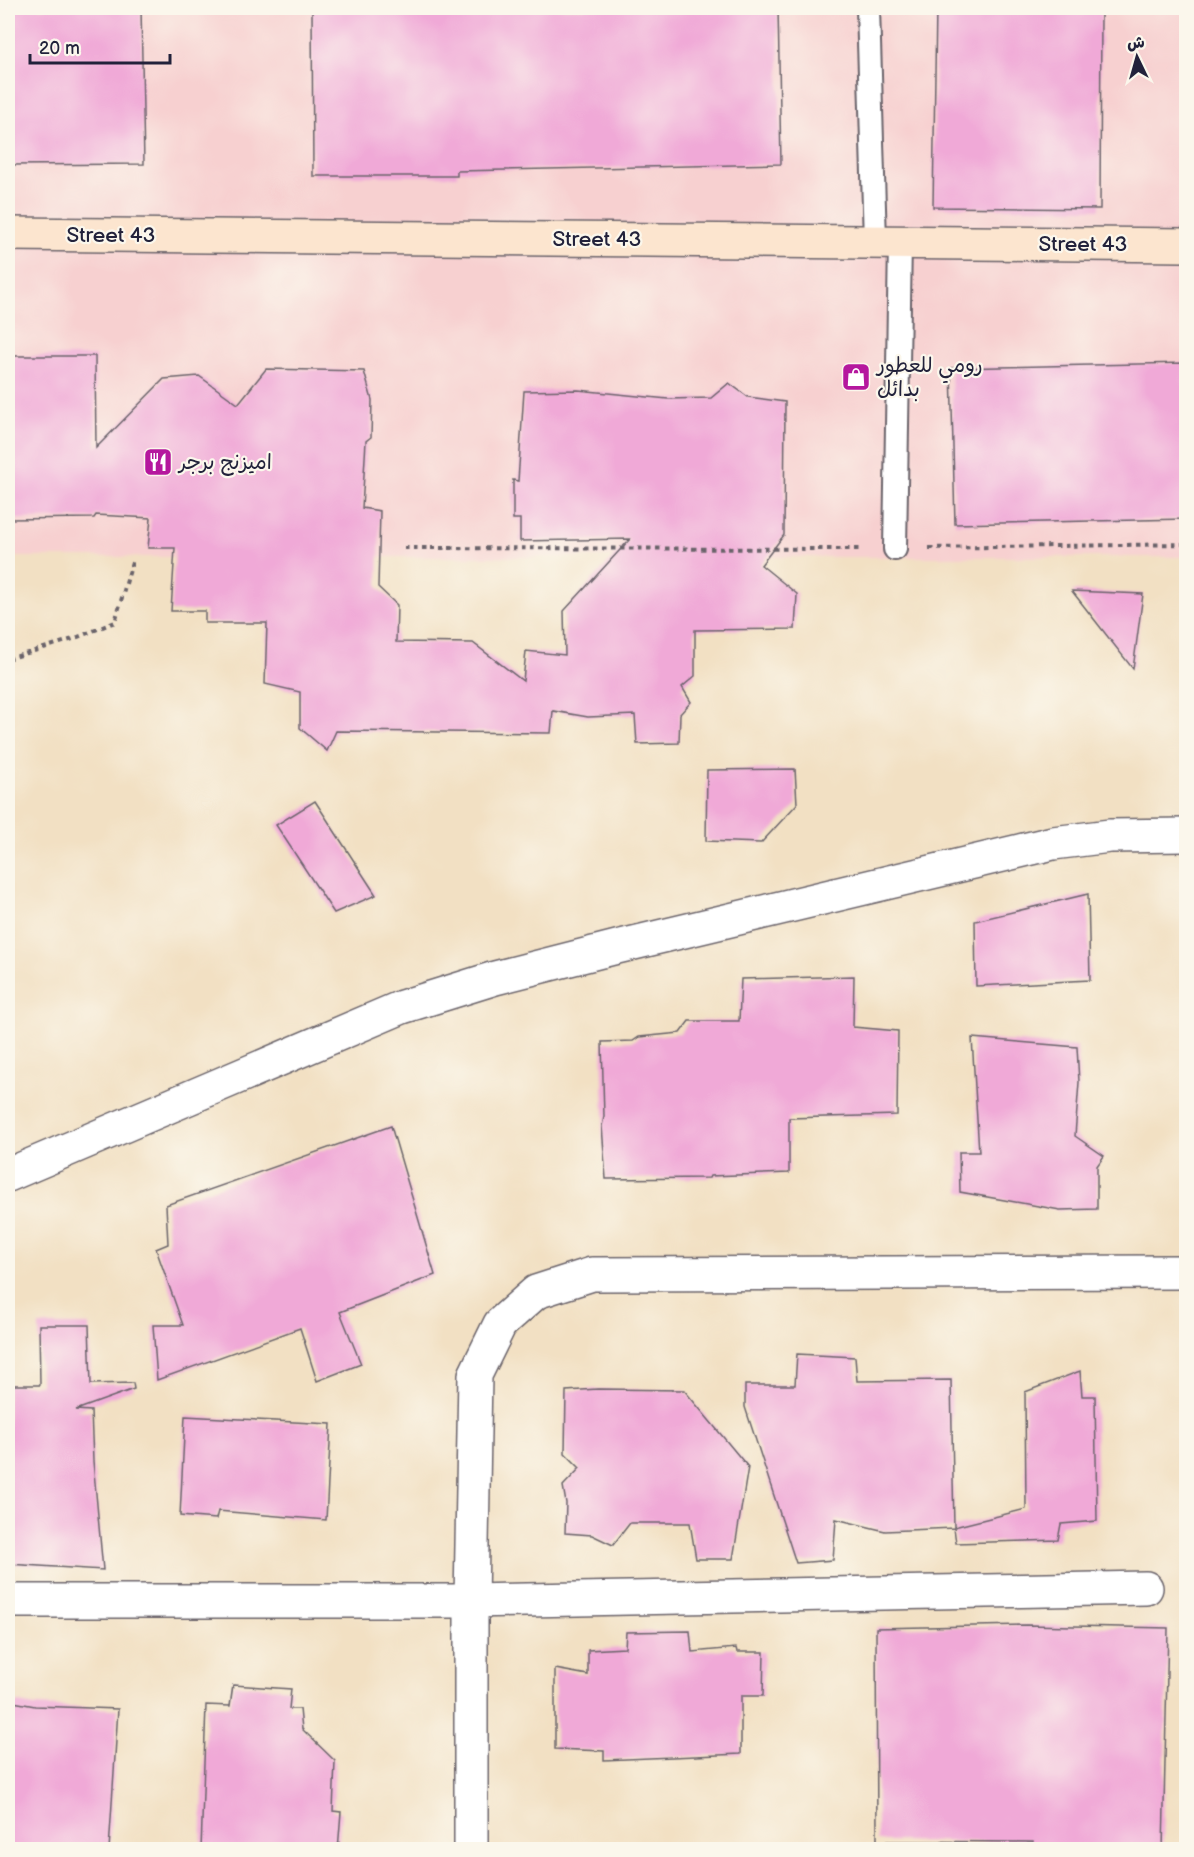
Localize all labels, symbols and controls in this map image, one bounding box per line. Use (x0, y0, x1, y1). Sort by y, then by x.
scale bar (30, 27, 170, 65)
north arrow (1107, 27, 1167, 87)
text: ش (1126, 33, 1145, 54)
text: 20 m (39, 38, 80, 59)
street label: Street 43 (66, 223, 156, 248)
street label: Street 43 (552, 227, 642, 252)
street label: Street 43 (1038, 232, 1128, 257)
place label: رومي للعطور بدائل (875, 353, 983, 402)
shop icon: رومي للعطور بدائل (840, 361, 872, 393)
restaurant icon: اميزنج برجر (142, 446, 174, 478)
place label: اميزنج برجر (177, 450, 272, 476)

